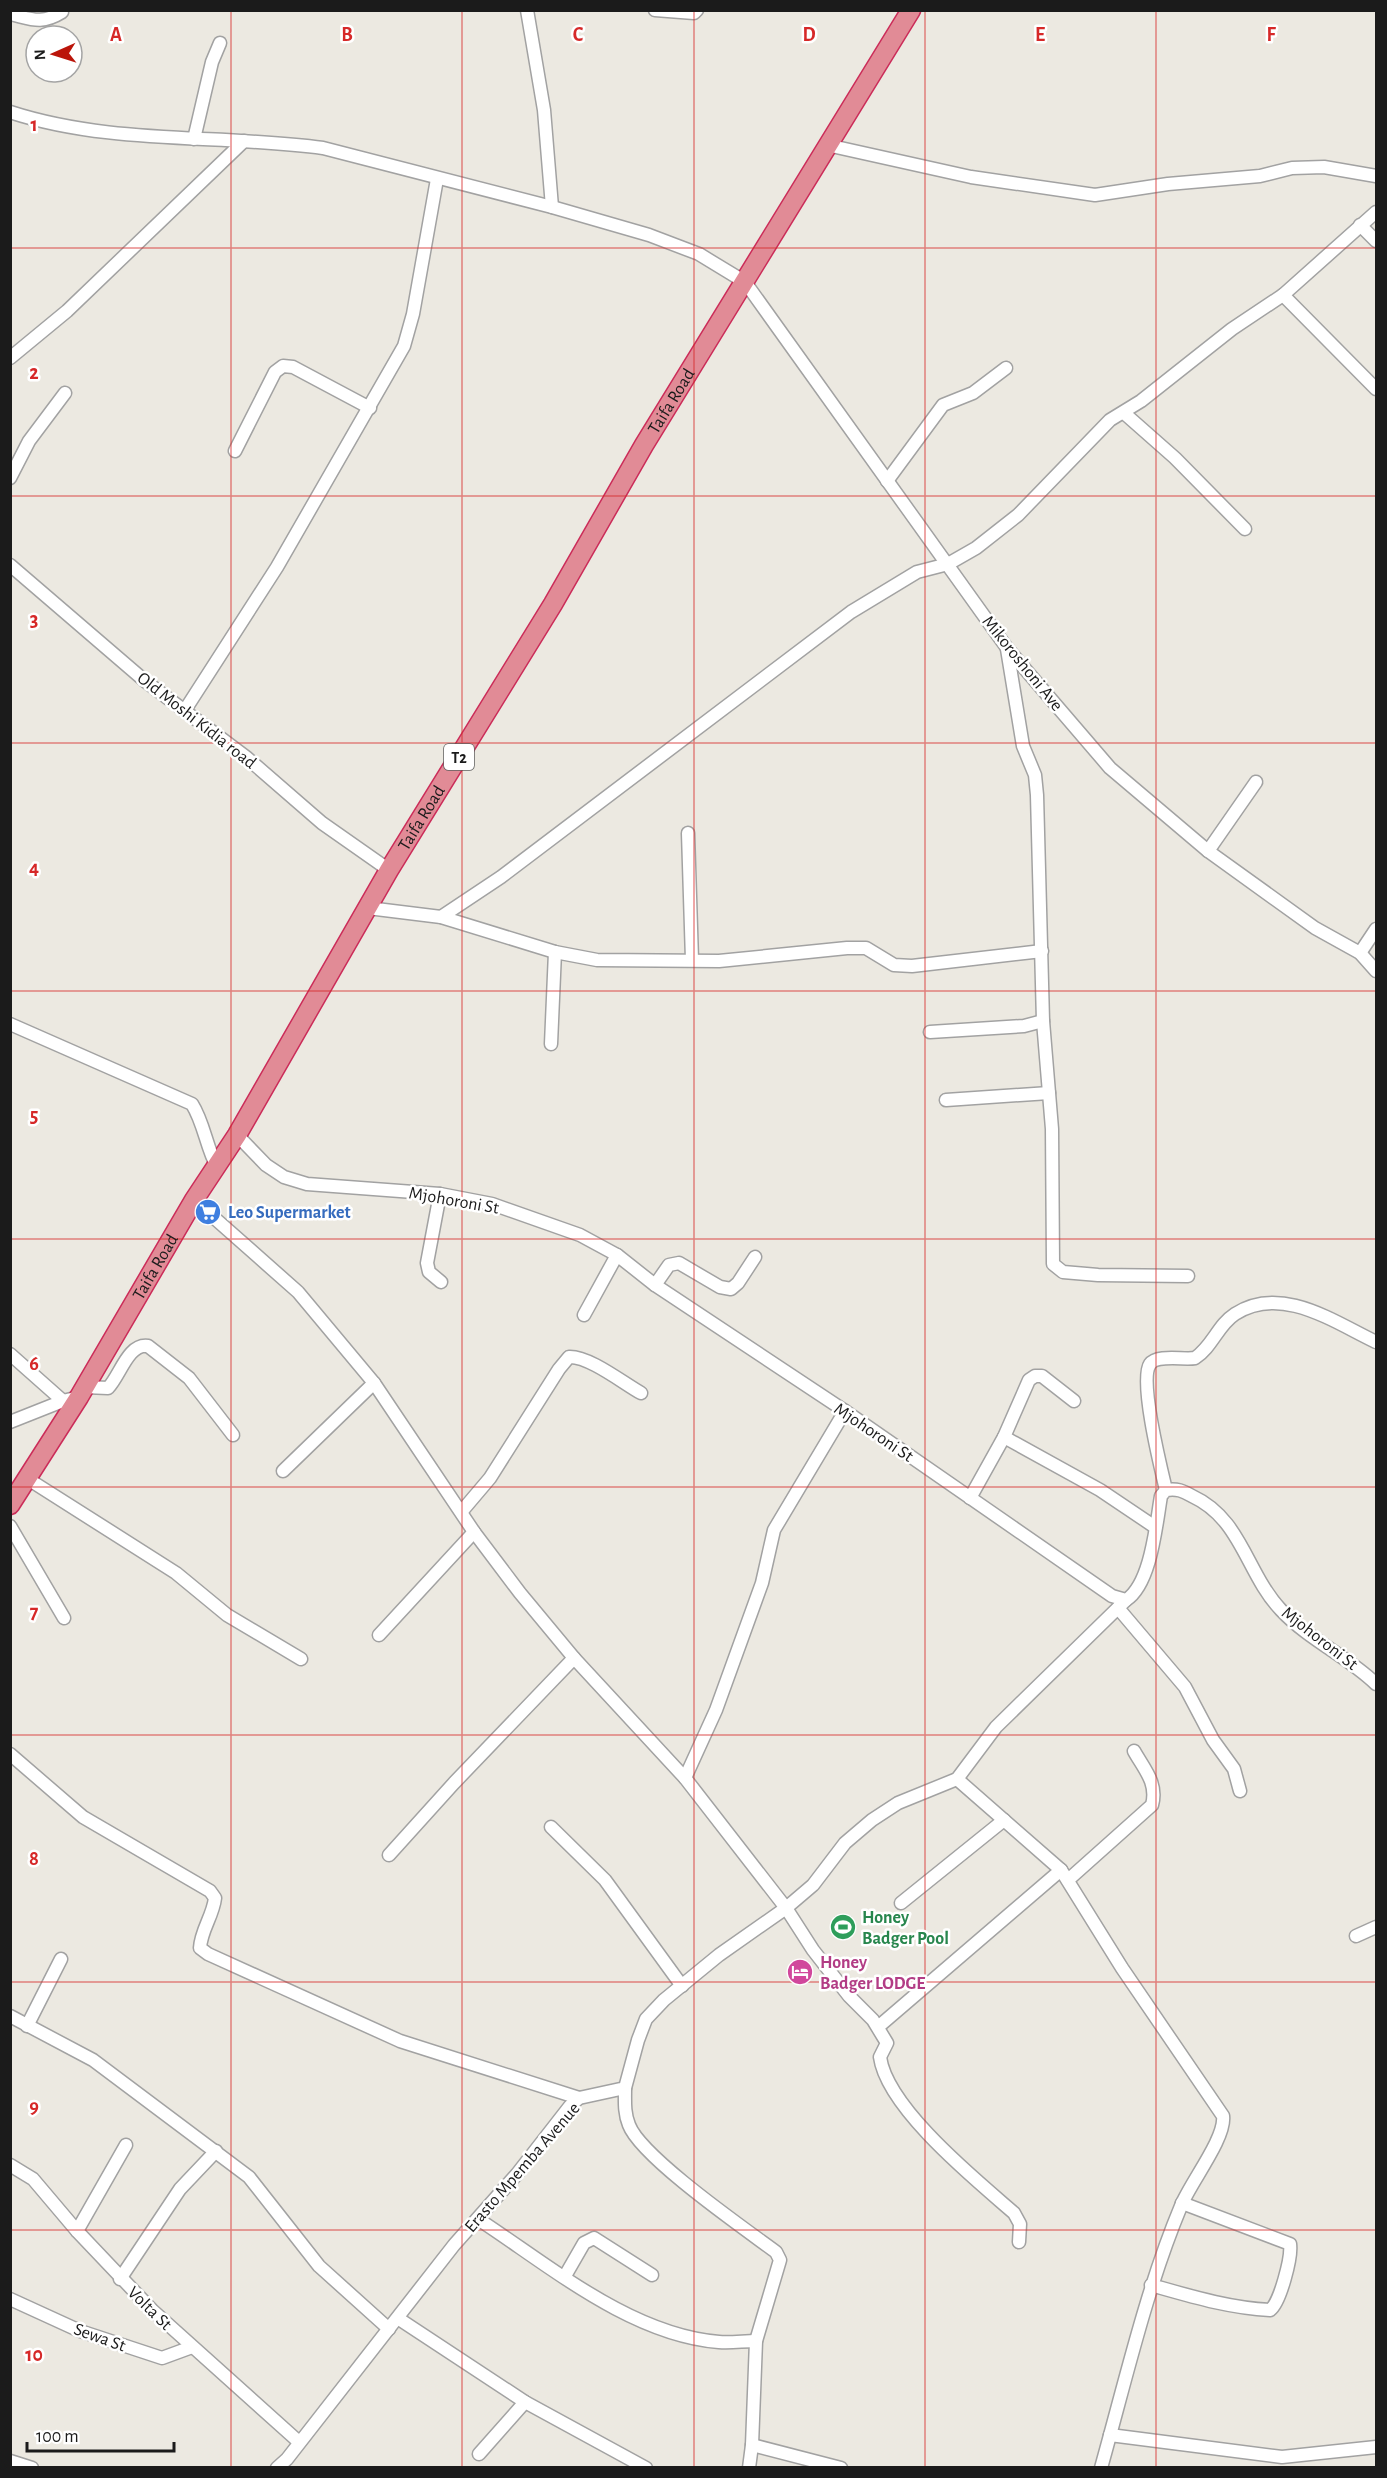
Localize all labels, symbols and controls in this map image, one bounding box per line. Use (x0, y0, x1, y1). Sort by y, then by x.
north arrow (24, 24, 84, 84)
text: A (110, 25, 122, 45)
text: B (341, 25, 353, 45)
text: C (573, 25, 584, 45)
text: D (802, 25, 816, 45)
text: E (1035, 25, 1045, 45)
text: F (1266, 25, 1276, 45)
text: N (32, 49, 48, 61)
text: 1 (30, 115, 38, 135)
text: 2 (29, 363, 39, 383)
street label: Taifa Road (645, 366, 699, 437)
text: 3 (30, 610, 38, 630)
street label: Mikoroshoni Ave (978, 613, 1066, 715)
street label: Old Moshi Kidia road (133, 669, 259, 773)
road number: T2 (444, 744, 474, 770)
street label: Taifa Road (395, 783, 449, 854)
text: 4 (29, 858, 39, 878)
text: 5 (30, 1106, 38, 1126)
street label: Mjohoroni St (407, 1184, 501, 1218)
supermarket icon: Leo Supermarket (193, 1197, 223, 1227)
place label: Leo Supermarket (228, 1204, 351, 1222)
street label: Taifa Road (130, 1231, 182, 1303)
text: 6 (29, 1354, 39, 1374)
street label: Mjohoroni St (831, 1400, 916, 1466)
text: 7 (30, 1602, 39, 1622)
street label: Mjohoroni St (1278, 1604, 1361, 1674)
text: 8 (29, 1849, 39, 1869)
place label: Honey Badger Pool (862, 1909, 949, 1948)
sports icon: Honey Badger Pool (828, 1912, 858, 1942)
place label: Honey Badger LODGE (820, 1954, 925, 1993)
hotel icon: Honey Badger LODGE (785, 1957, 815, 1987)
text: 9 (29, 2097, 39, 2117)
street label: Erasto Mpemba Avenue (462, 2099, 584, 2236)
street label: Volta St (124, 2284, 175, 2334)
street label: Sewa St (71, 2320, 128, 2356)
text: 10 (25, 2345, 43, 2365)
scale bar (27, 2415, 174, 2453)
text: 100 m (36, 2428, 79, 2446)

